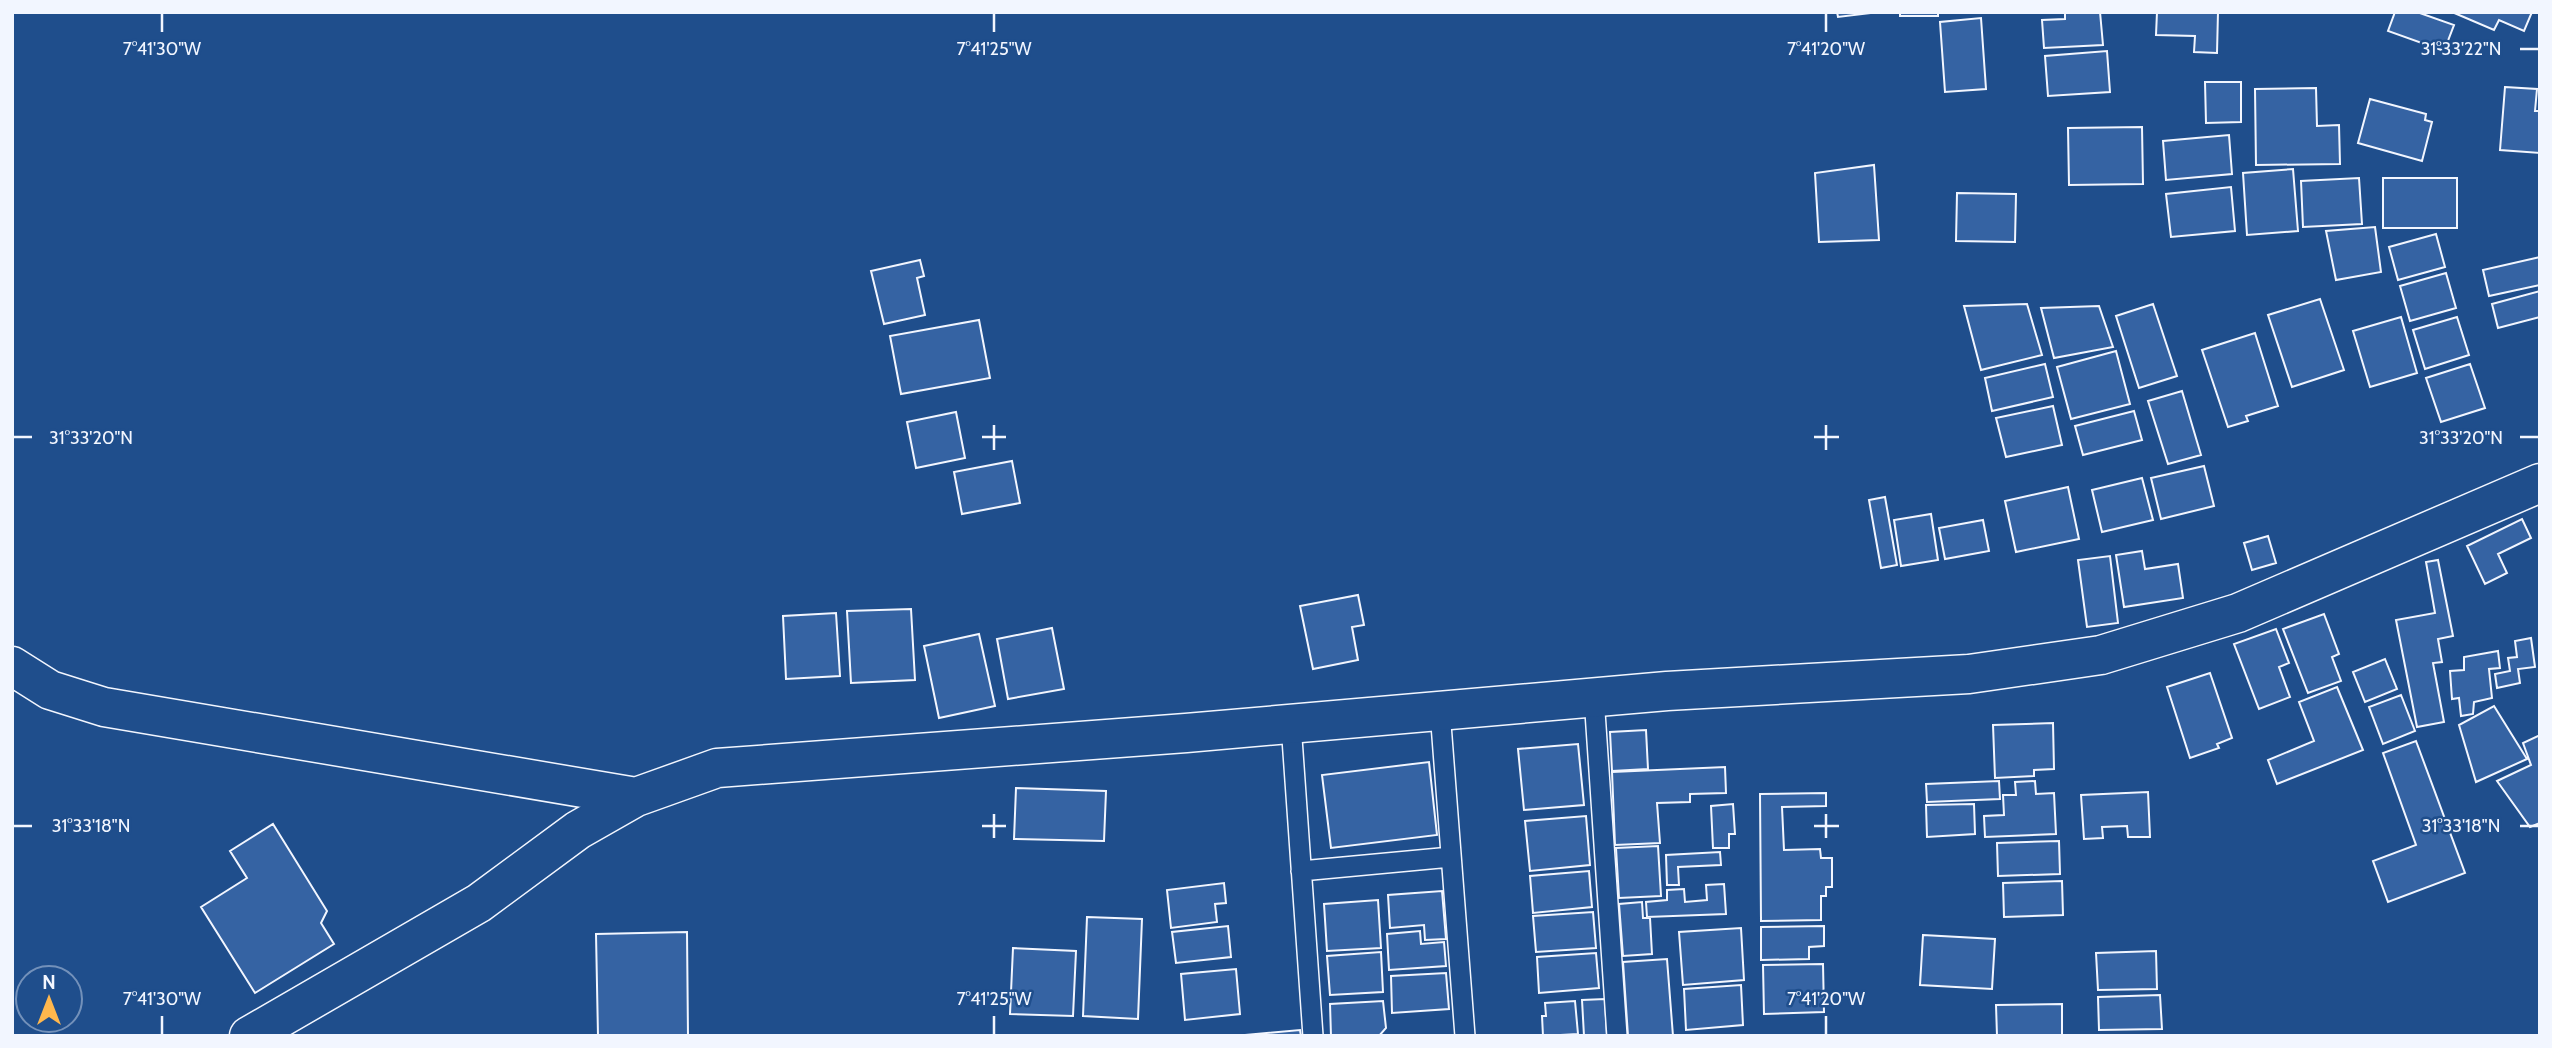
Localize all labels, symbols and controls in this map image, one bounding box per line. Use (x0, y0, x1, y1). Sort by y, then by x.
text: 7°41'30"W (123, 38, 201, 60)
text: 7°41'25"W (956, 38, 1032, 60)
text: 7°41'20"W (1787, 38, 1865, 60)
text: 31°33'22"N (2421, 38, 2501, 60)
text: 31°33'20"N (49, 427, 133, 449)
text: 31°33'20"N (2419, 427, 2503, 449)
text: 31°33'18"N (52, 815, 130, 837)
text: 31°33'18"N (2422, 815, 2500, 837)
north arrow (14, 964, 84, 1034)
text: N (42, 971, 56, 994)
text: 7°41'30"W (123, 988, 201, 1010)
text: 7°41'25"W (956, 988, 1032, 1010)
text: 7°41'20"W (1787, 988, 1865, 1010)

